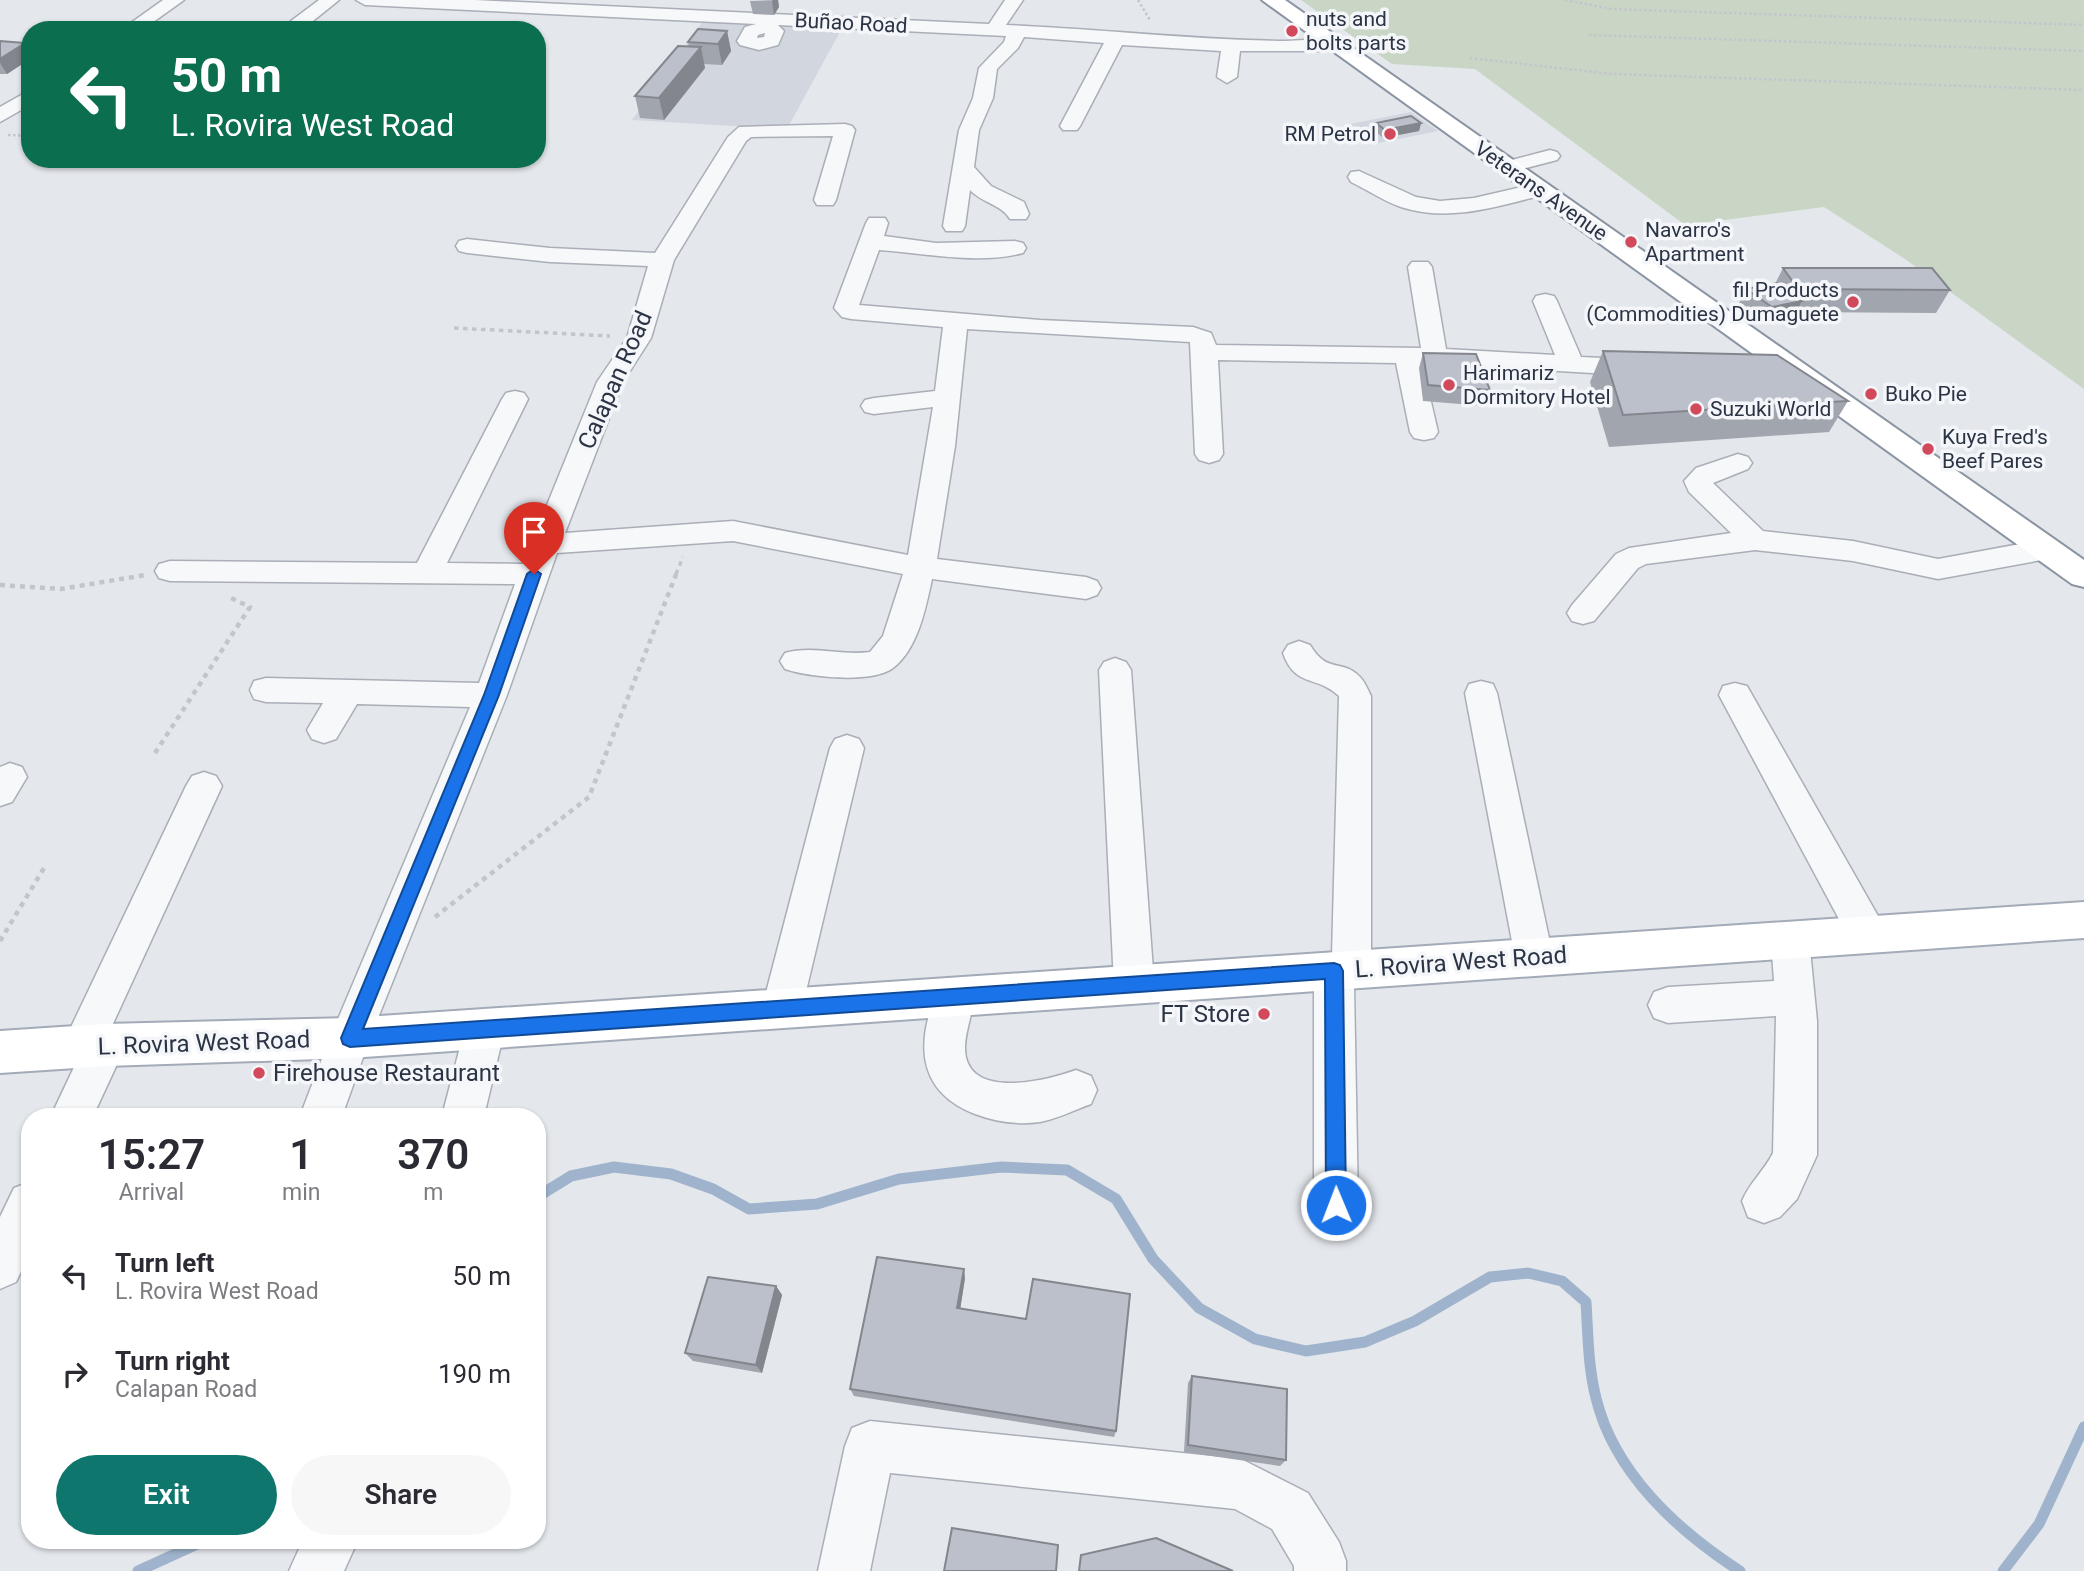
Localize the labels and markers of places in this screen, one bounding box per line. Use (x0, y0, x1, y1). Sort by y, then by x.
place label: nuts and bolts parts (1306, 7, 1406, 55)
marker: nuts and bolts parts (1284, 23, 1300, 39)
place label: RM Petrol (1284, 122, 1376, 146)
marker: RM Petrol (1382, 126, 1398, 142)
place label: Navarro's Apartment (1645, 218, 1745, 266)
marker: Navarro's Apartment (1623, 234, 1639, 250)
place label: fil Products (Commodities) Dumaguete (1586, 278, 1839, 326)
marker: fil Products (Commodities) Dumaguete (1845, 294, 1861, 310)
place label: Harimariz Dormitory Hotel (1463, 361, 1611, 409)
marker: Harimariz Dormitory Hotel (1441, 377, 1457, 393)
place label: Buko Pie (1885, 382, 1967, 406)
marker: Buko Pie (1863, 386, 1879, 402)
place label: Suzuki World (1710, 397, 1831, 421)
marker: Suzuki World (1688, 401, 1704, 417)
place label: Kuya Fred's Beef Pares (1942, 425, 2048, 473)
marker: Kuya Fred's Beef Pares (1920, 441, 1936, 457)
pin (504, 502, 564, 574)
place label: FT Store (1161, 1000, 1250, 1028)
marker: FT Store (1256, 1006, 1272, 1022)
place label: Firehouse Restaurant (273, 1059, 500, 1087)
marker: Firehouse Restaurant (251, 1065, 267, 1081)

